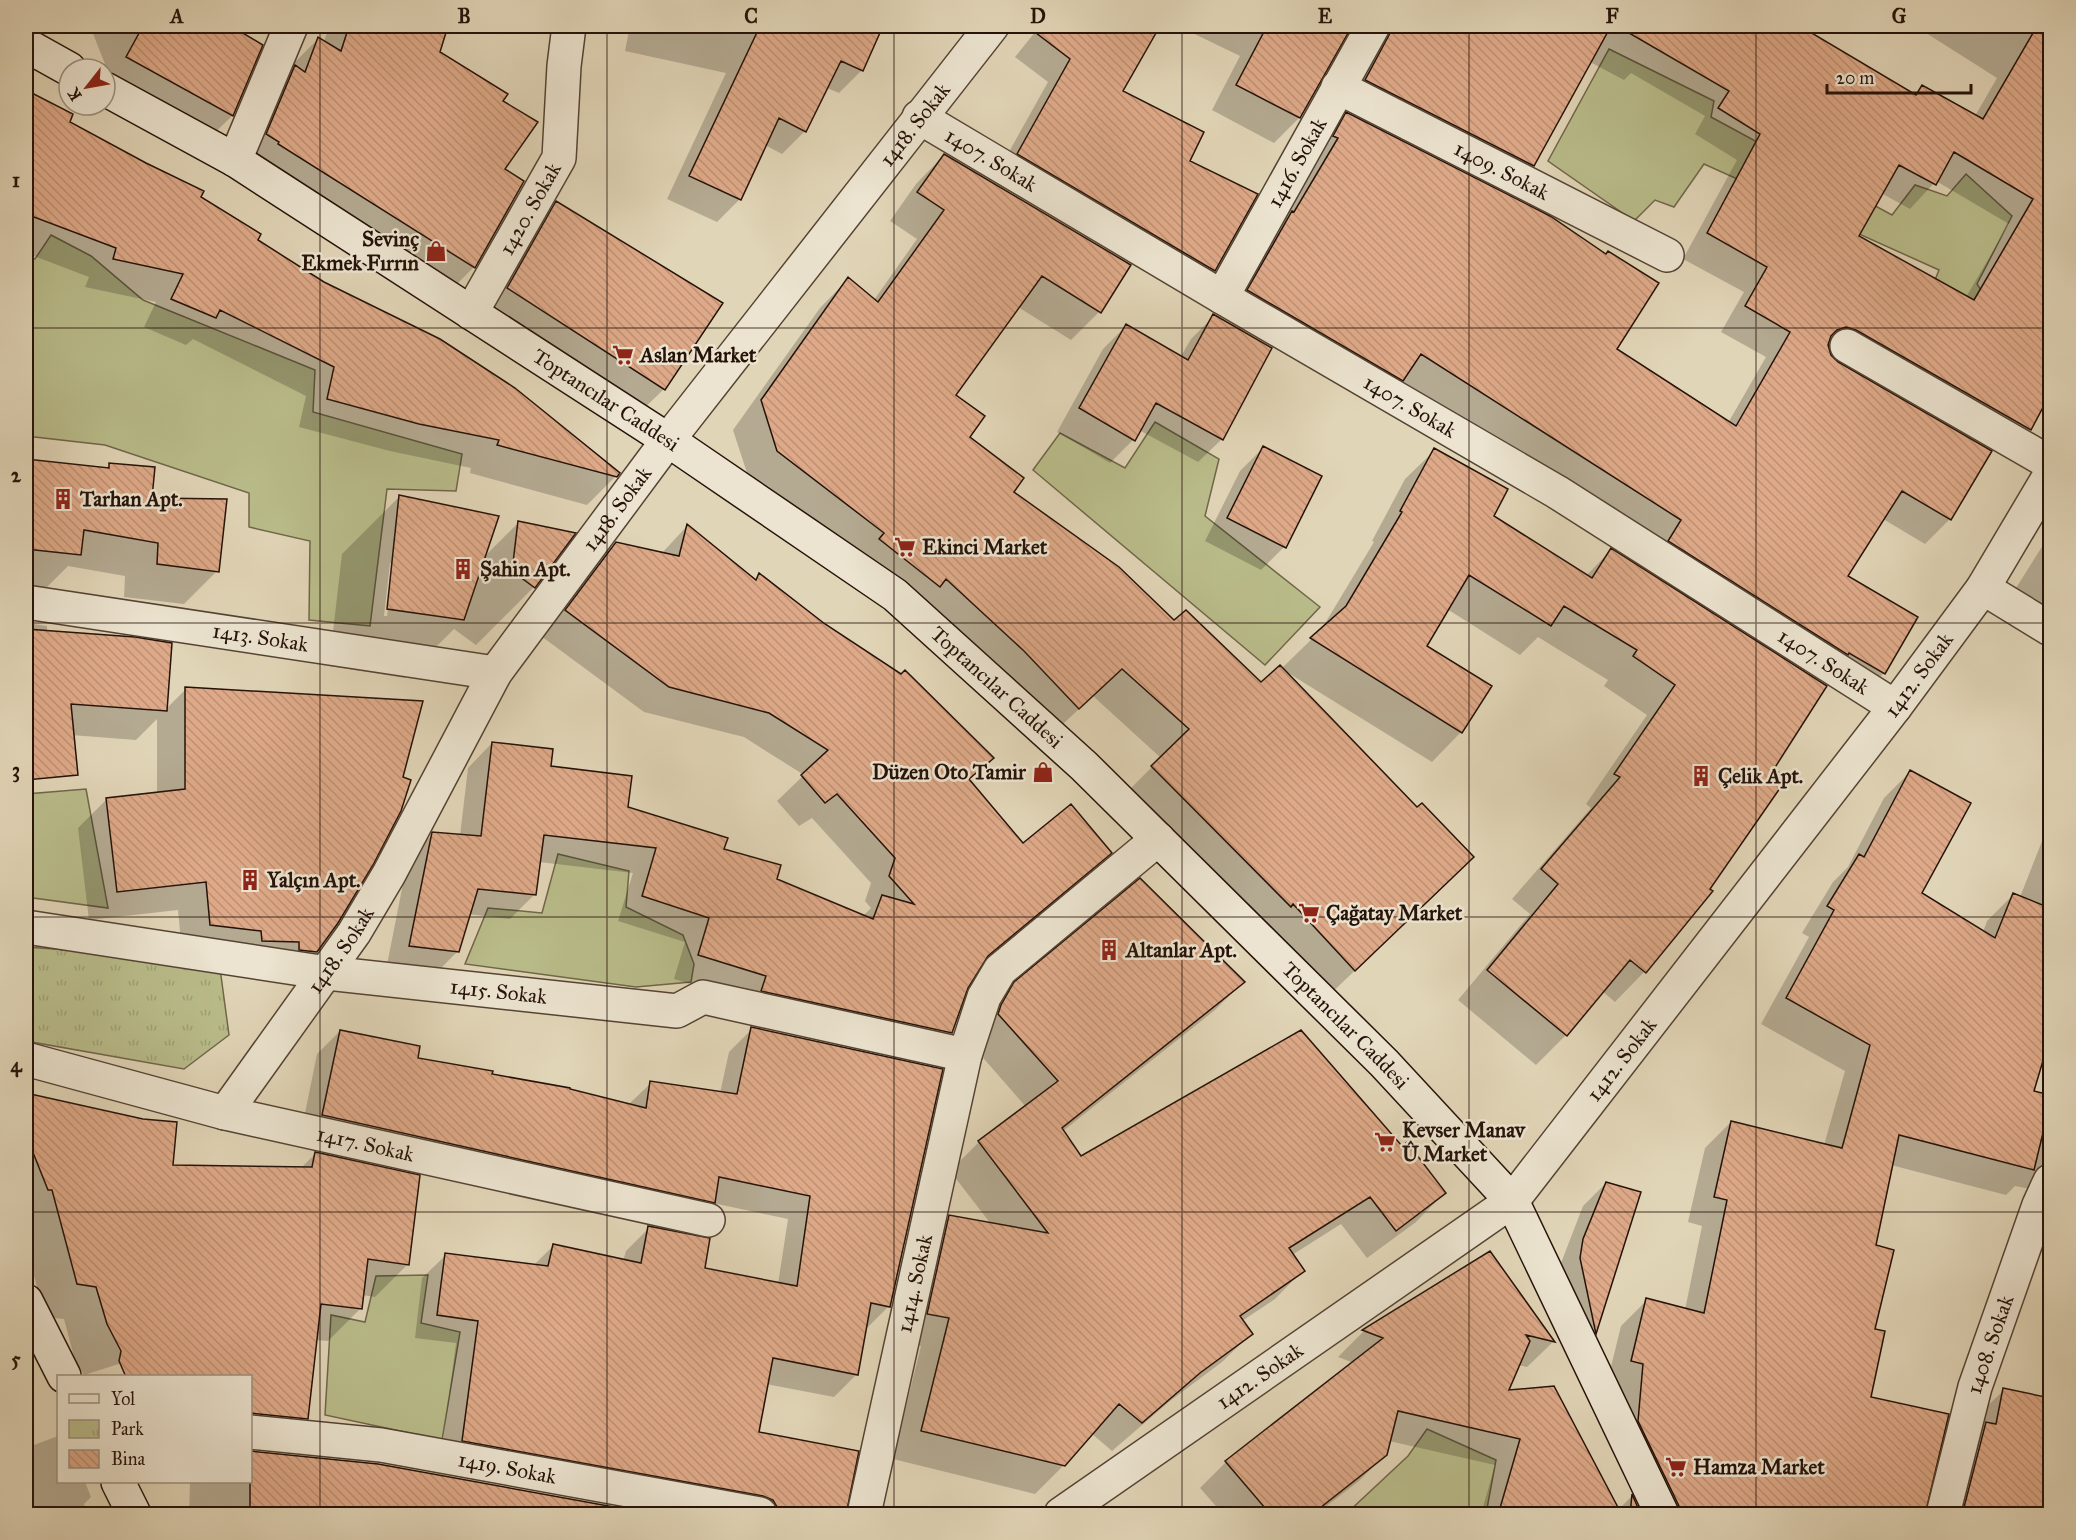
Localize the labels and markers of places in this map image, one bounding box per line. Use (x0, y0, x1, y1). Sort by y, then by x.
place label: Sevinç Ekmek Fırrın (301, 226, 420, 276)
shop icon: Sevinç Ekmek Fırrın (424, 239, 448, 263)
place label: Aslan Market (638, 342, 757, 368)
supermarket icon: Aslan Market (611, 343, 635, 367)
place label: Tarhan Apt. (79, 486, 183, 512)
building icon: Tarhan Apt. (51, 487, 75, 511)
place label: Ekinci Market (922, 534, 1048, 560)
supermarket icon: Ekinci Market (893, 535, 917, 559)
place label: Şahin Apt. (480, 556, 571, 582)
building icon: Şahin Apt. (451, 557, 475, 581)
place label: Düzen Oto Tamir (872, 759, 1027, 785)
shop icon: Düzen Oto Tamir (1031, 760, 1055, 784)
place label: Çelik Apt. (1718, 763, 1803, 789)
building icon: Çelik Apt. (1689, 764, 1713, 788)
place label: Yalçın Apt. (266, 867, 360, 893)
building icon: Yalçın Apt. (238, 868, 262, 892)
place label: Çağatay Market (1326, 900, 1463, 926)
supermarket icon: Çağatay Market (1297, 901, 1321, 925)
place label: Altanlar Apt. (1124, 937, 1237, 963)
building icon: Altanlar Apt. (1097, 938, 1121, 962)
place label: Kevser Manav Û Market (1402, 1117, 1526, 1167)
supermarket icon: Kevser Manav Û Market (1373, 1130, 1397, 1154)
place label: Hamza Market (1693, 1454, 1825, 1480)
supermarket icon: Hamza Market (1664, 1455, 1688, 1479)

